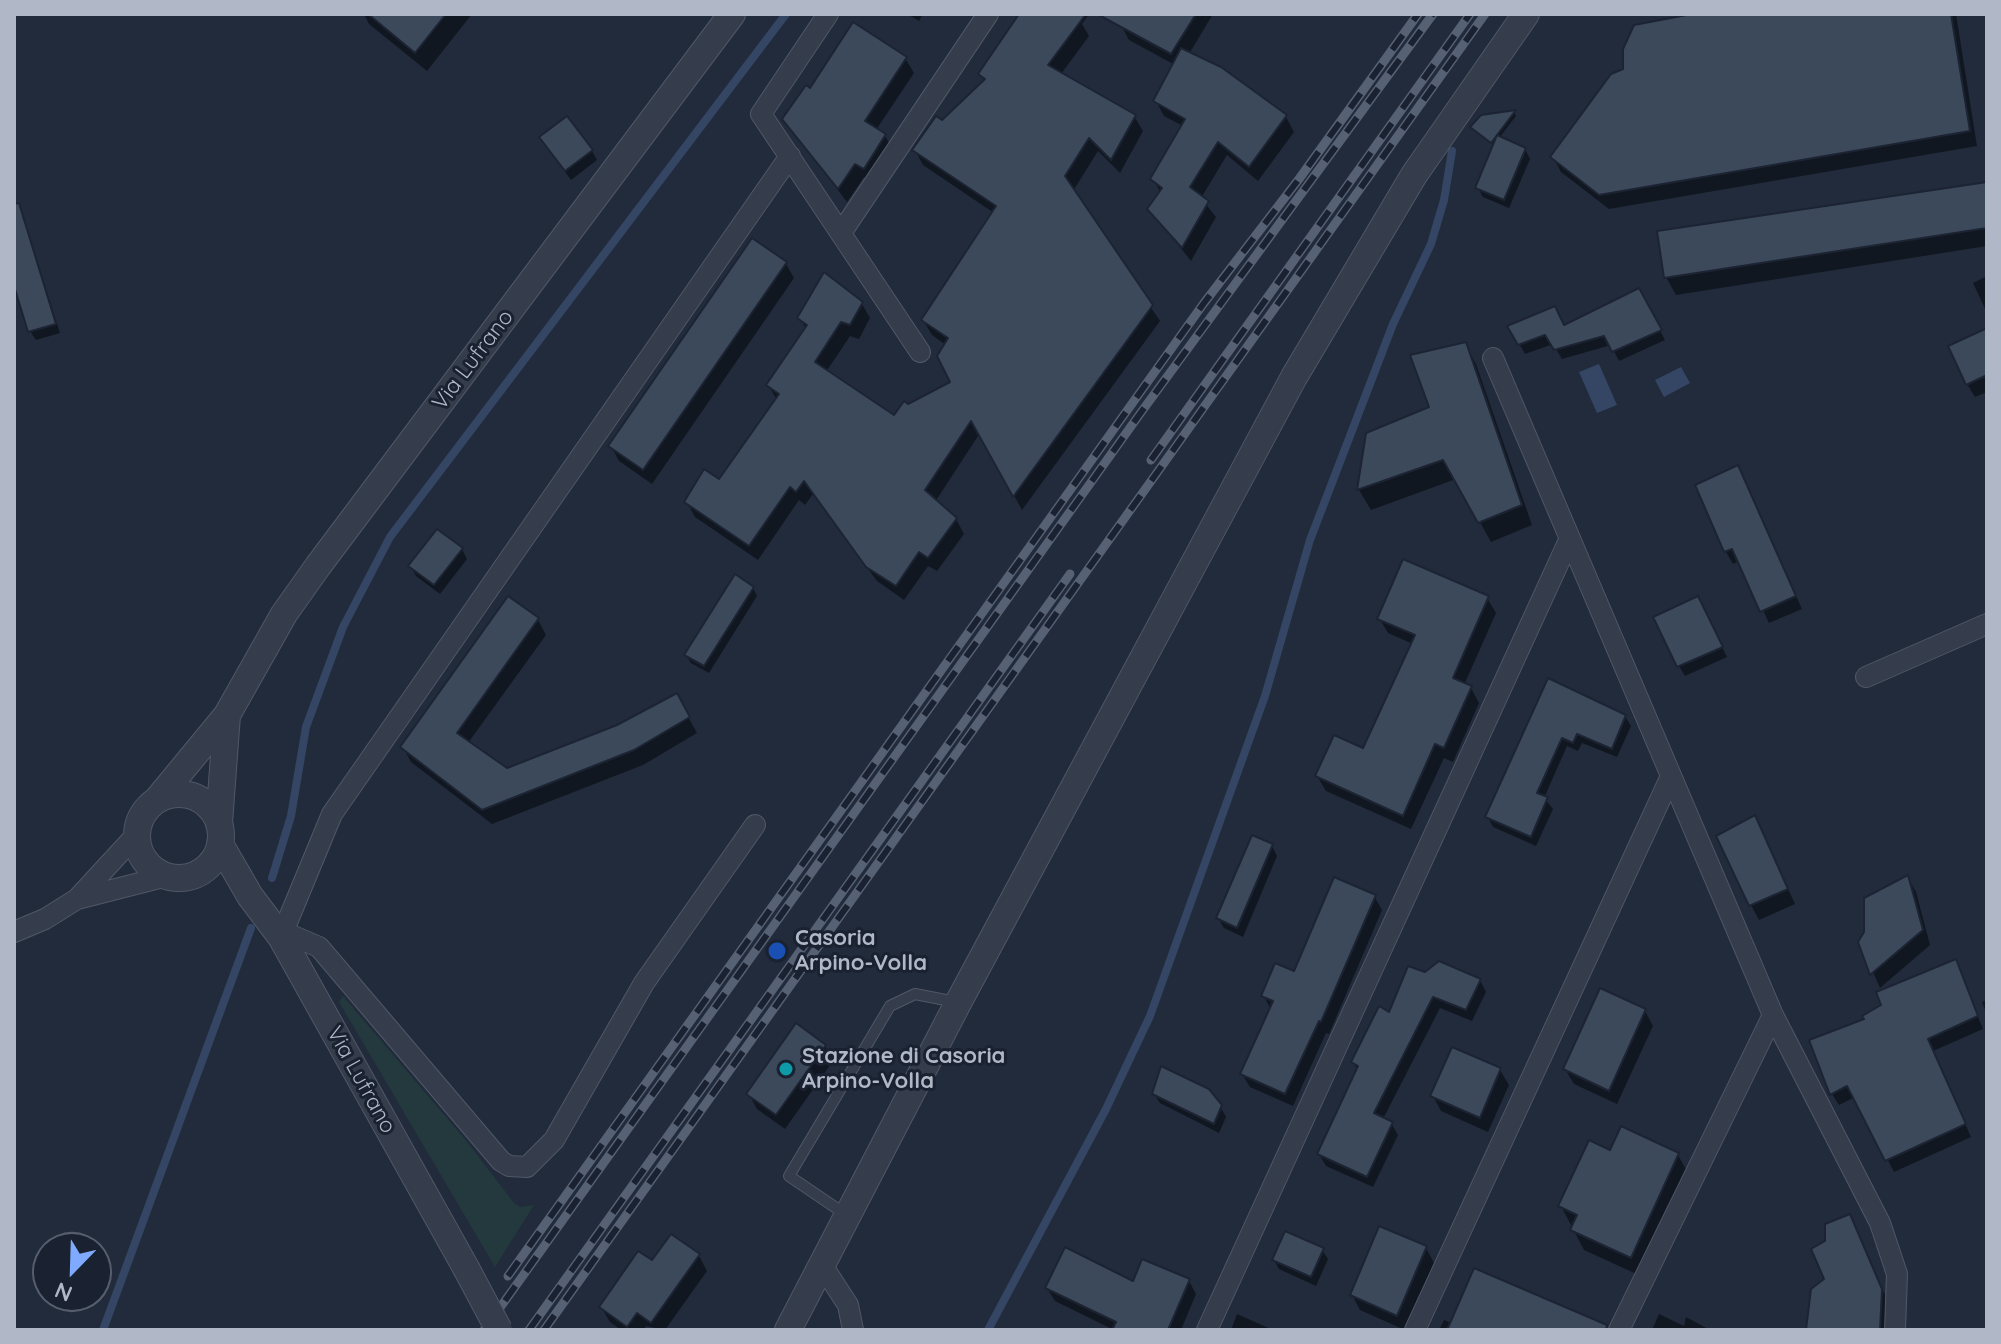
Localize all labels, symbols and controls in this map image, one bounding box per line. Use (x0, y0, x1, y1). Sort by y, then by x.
street label: Via Lufrano (427, 305, 519, 415)
place label: Casoria Arpino-Volla (795, 925, 927, 976)
marker: Casoria Arpino-Volla (766, 940, 788, 962)
street label: Via Lufrano (321, 1022, 401, 1138)
place label: Stazione di Casoria Arpino-Volla (802, 1043, 1005, 1094)
marker: Stazione di Casoria Arpino-Volla (777, 1060, 795, 1078)
north arrow (32, 1232, 112, 1312)
text: N (50, 1276, 76, 1308)

